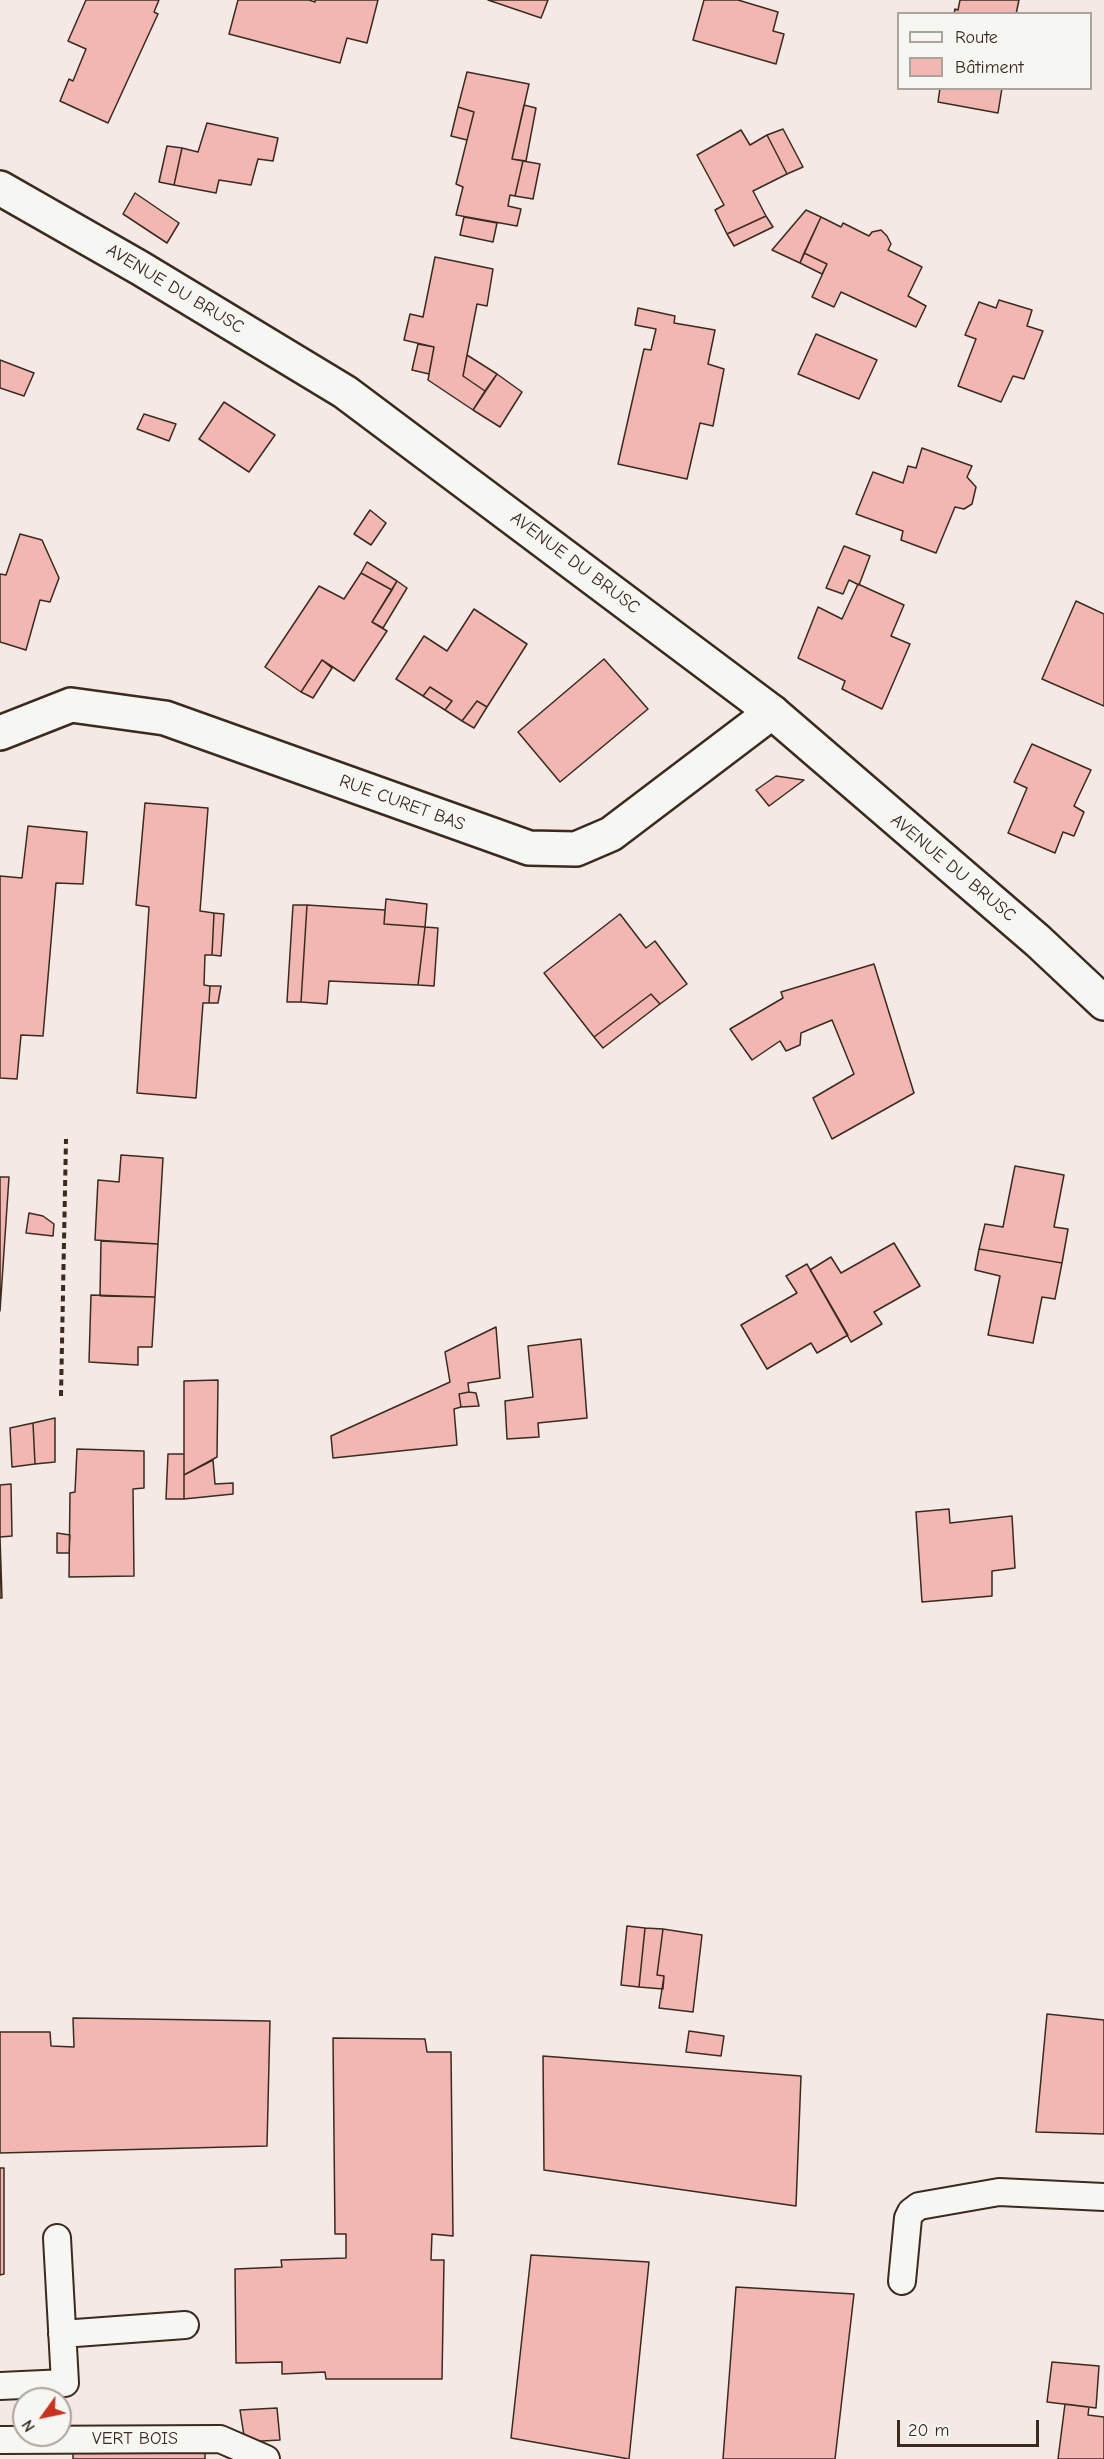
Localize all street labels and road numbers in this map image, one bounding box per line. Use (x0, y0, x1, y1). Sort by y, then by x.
street label: AVENUE DU BRUSC (102, 239, 248, 339)
street label: AVENUE DU BRUSC (506, 507, 644, 619)
street label: RUE CURET BAS (336, 770, 468, 836)
street label: AVENUE DU BRUSC (886, 809, 1020, 927)
street label: VERT BOIS (92, 2428, 178, 2450)

